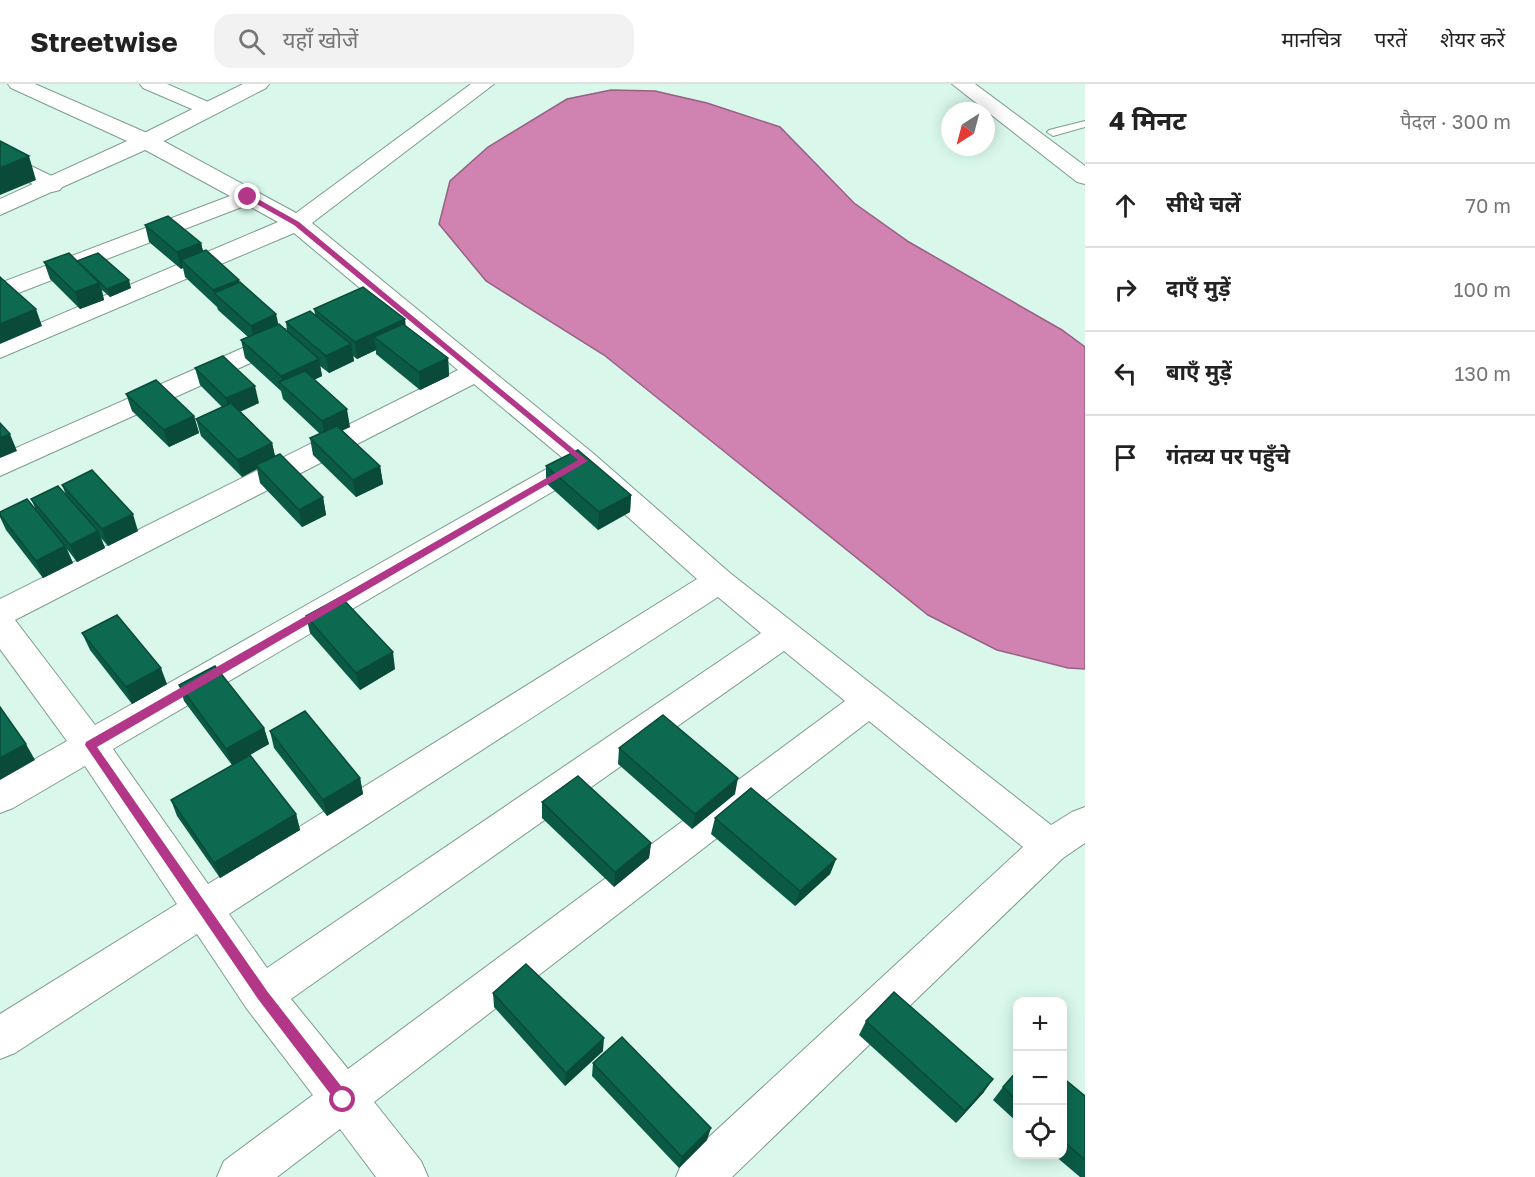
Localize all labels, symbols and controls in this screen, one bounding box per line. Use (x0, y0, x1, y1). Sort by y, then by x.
search box (214, 14, 634, 68)
text: Streetwise (30, 25, 178, 58)
icon: search (235, 25, 268, 58)
text: यहाँ खोजें (283, 26, 358, 53)
text: मानचित्र (1281, 26, 1341, 52)
text: परतें (1374, 26, 1407, 52)
text: शेयर करें (1440, 26, 1505, 52)
north arrow (941, 102, 995, 156)
text: 4 मिनट (1109, 105, 1186, 136)
text: पैदल · 300 m (1400, 109, 1511, 133)
route end (234, 183, 260, 209)
icon: ahead (1109, 189, 1142, 222)
text: सीधे चलें (1166, 190, 1241, 217)
text: 70 m (1465, 193, 1511, 217)
icon: right (1109, 273, 1142, 306)
text: दाएँ मुड़ें (1166, 274, 1231, 301)
text: 100 m (1454, 277, 1511, 301)
icon: left (1109, 357, 1142, 390)
text: बाएँ मुड़ें (1166, 358, 1232, 385)
text: 130 m (1455, 361, 1511, 385)
icon: arrive (1109, 441, 1142, 474)
text: गंतव्य पर पहुँचे (1166, 442, 1290, 469)
map controls (1013, 997, 1067, 1159)
button: + (1013, 997, 1067, 1051)
button: − (1013, 1051, 1067, 1105)
route start (329, 1086, 355, 1112)
button: locate (1013, 1105, 1067, 1159)

